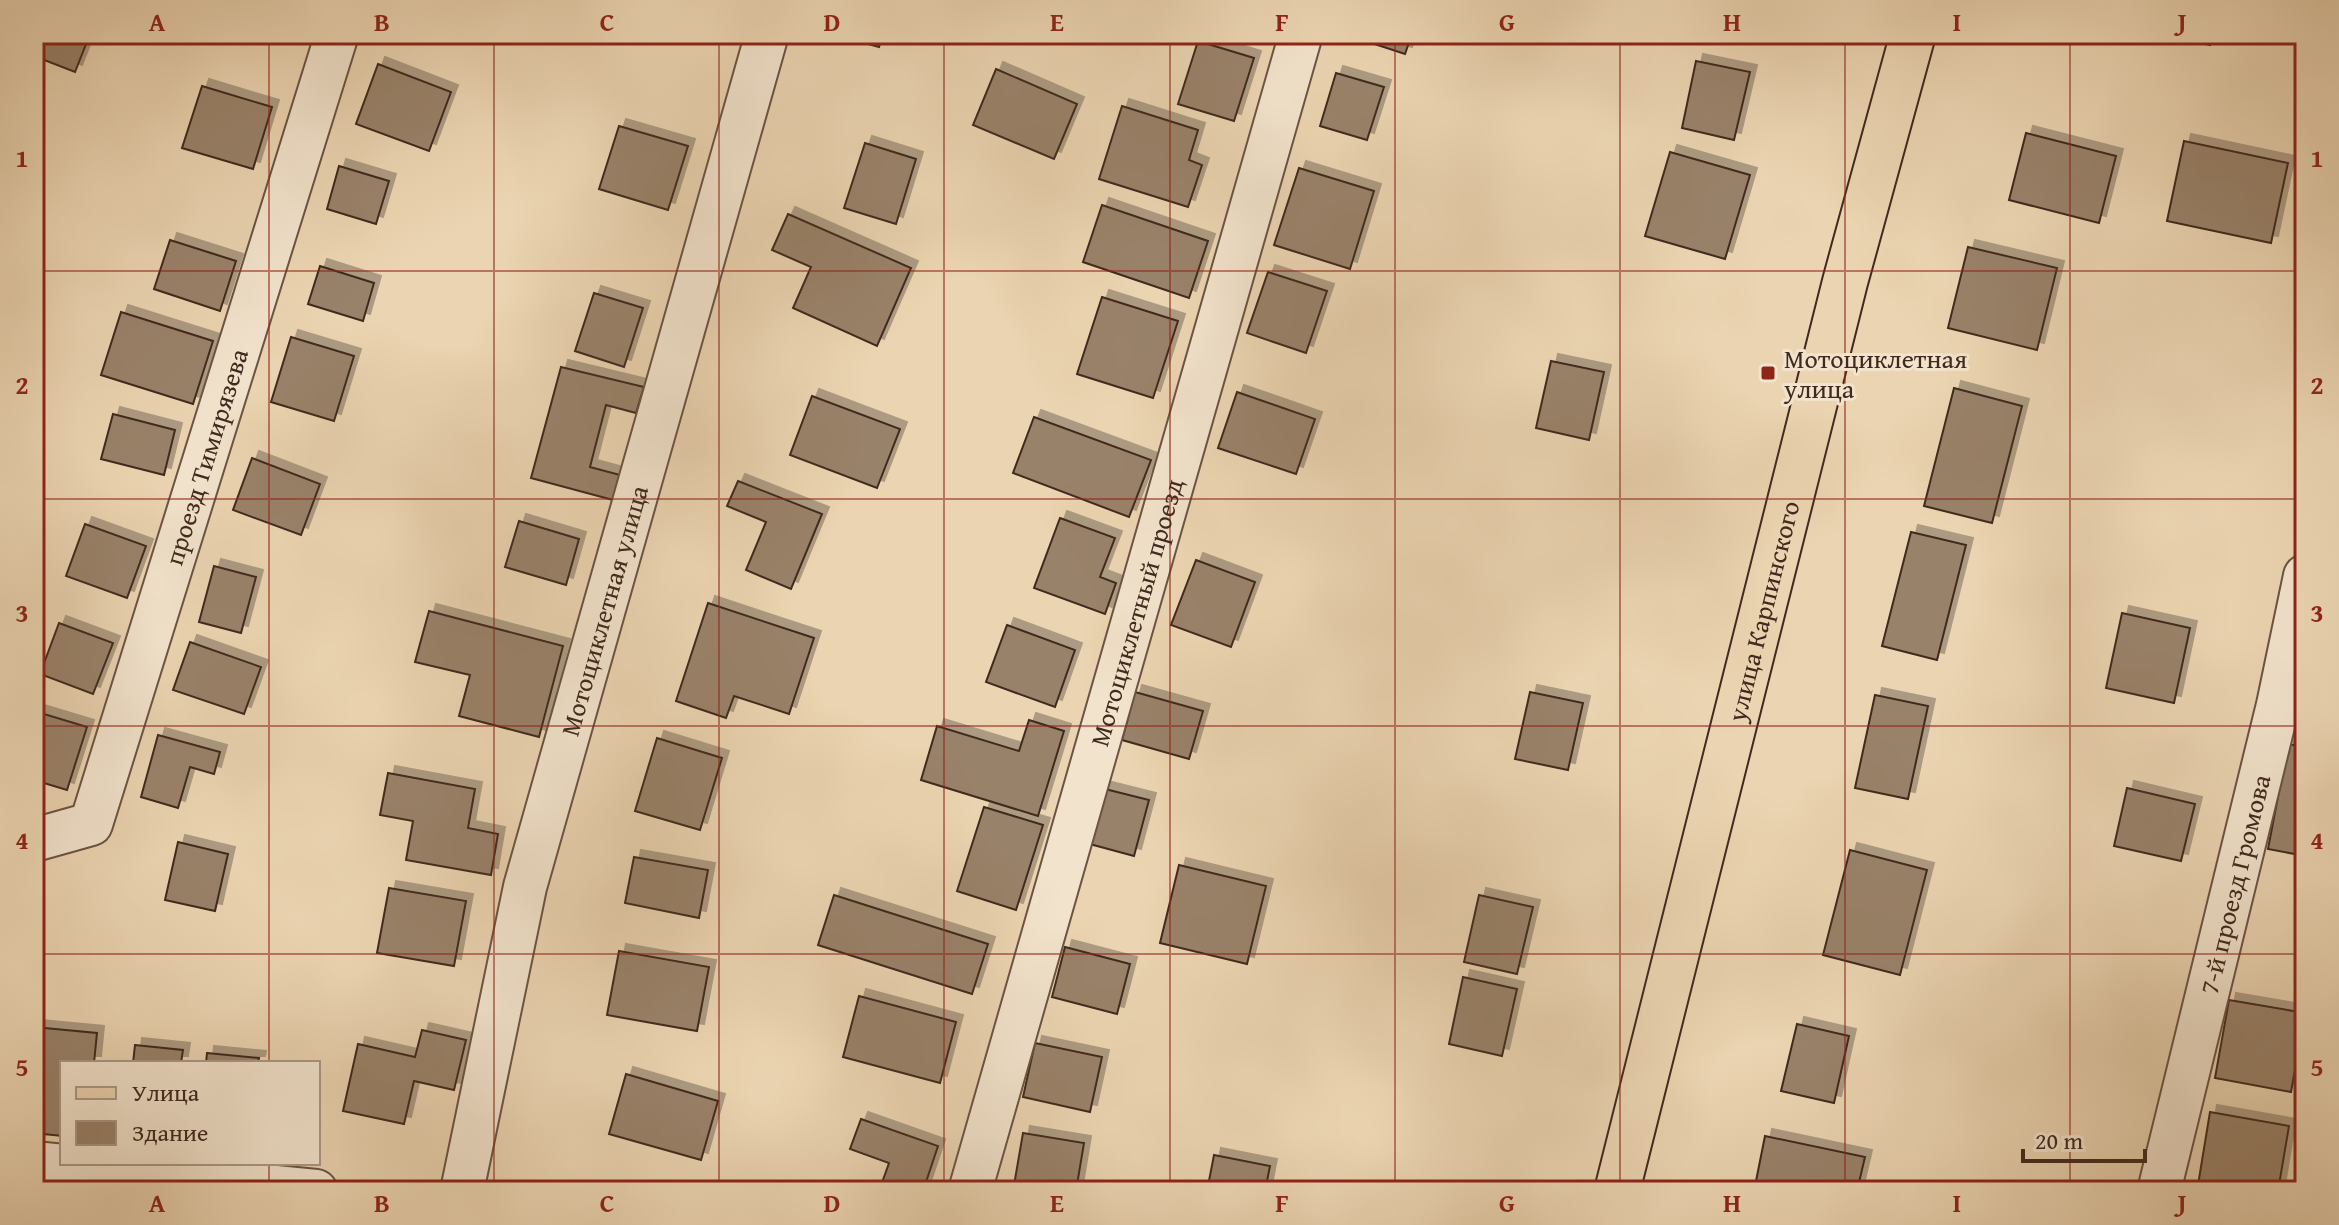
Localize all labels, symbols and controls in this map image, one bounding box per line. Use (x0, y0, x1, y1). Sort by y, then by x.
text: A (149, 2, 166, 41)
text: B (374, 2, 390, 41)
text: C (600, 2, 614, 41)
text: D (824, 2, 840, 41)
text: E (1050, 2, 1064, 41)
text: F (1275, 2, 1289, 41)
text: G (1499, 2, 1515, 41)
text: H (1723, 2, 1741, 41)
text: I (1953, 2, 1961, 41)
text: J (2174, 2, 2187, 41)
text: 1 (15, 138, 29, 177)
text: 1 (2310, 138, 2324, 177)
place label: Мотоциклетная улица (1783, 339, 1967, 408)
street label: проезд Тимирязева (153, 343, 258, 570)
marker: Мотоциклетная улица (1759, 364, 1777, 382)
text: 2 (15, 365, 29, 404)
text: 2 (2310, 365, 2324, 404)
street label: Мотоциклетный проезд (1079, 474, 1192, 751)
street label: Мотоциклетная улица (549, 480, 658, 740)
street label: улица Карпинского (1716, 496, 1809, 726)
text: 3 (15, 593, 29, 632)
text: 3 (2310, 593, 2324, 632)
street label: 7-й проезд Громова (2188, 770, 2280, 998)
text: 4 (15, 820, 29, 859)
text: 4 (2310, 820, 2324, 859)
text: 5 (15, 1047, 29, 1086)
text: 5 (2310, 1047, 2324, 1086)
legend (60, 1061, 320, 1165)
text: Улица (132, 1075, 200, 1110)
scale bar (2023, 1113, 2145, 1163)
text: Здание (132, 1115, 208, 1150)
text: 20 m (2035, 1123, 2083, 1158)
text: A (149, 1183, 166, 1222)
text: B (374, 1183, 390, 1222)
text: C (600, 1183, 614, 1222)
text: D (824, 1183, 840, 1222)
text: E (1050, 1183, 1064, 1222)
text: F (1275, 1183, 1289, 1222)
text: G (1499, 1183, 1515, 1222)
text: H (1723, 1183, 1741, 1222)
text: I (1953, 1183, 1961, 1222)
text: J (2174, 1183, 2187, 1222)

